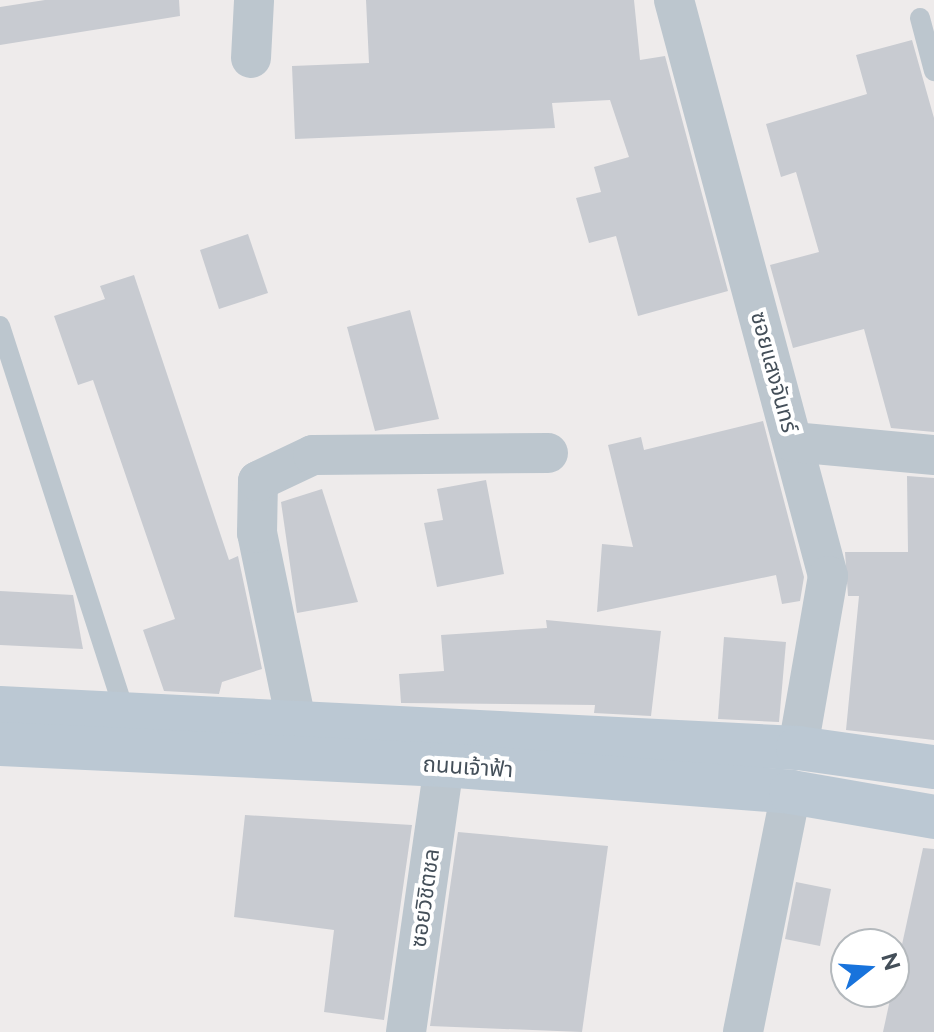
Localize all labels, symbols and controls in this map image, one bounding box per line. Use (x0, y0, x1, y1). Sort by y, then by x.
street label: ซอยแสงจันทร์ (745, 309, 803, 435)
street label: ถนนเจ้าฟ้า (422, 751, 514, 783)
street label: ซอยวิชิตชล (405, 847, 445, 949)
north arrow (830, 928, 910, 1008)
text: N (876, 950, 906, 973)

